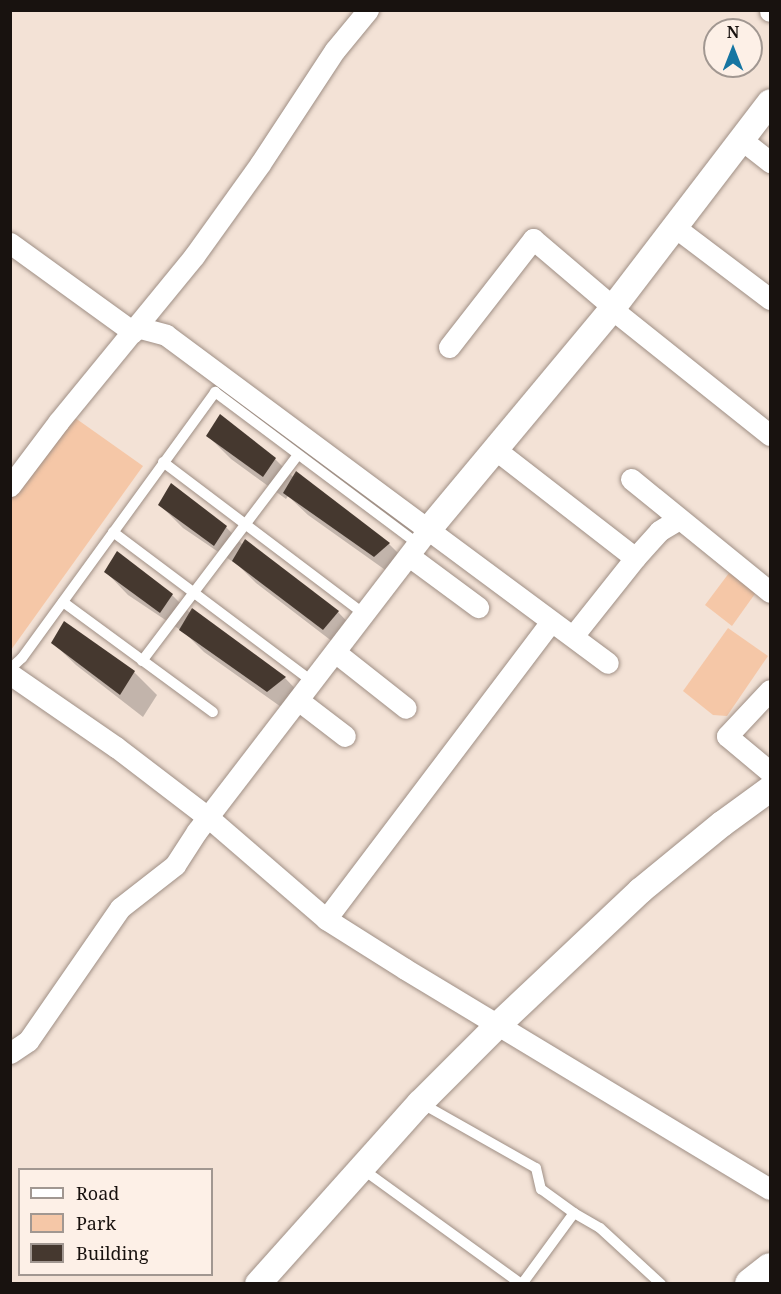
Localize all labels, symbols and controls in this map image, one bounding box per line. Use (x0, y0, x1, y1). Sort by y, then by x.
north arrow (703, 18, 763, 78)
text: N (727, 21, 739, 43)
legend (18, 1168, 213, 1276)
text: Road (76, 1181, 119, 1205)
text: Park (76, 1211, 116, 1235)
text: Building (76, 1241, 149, 1265)

